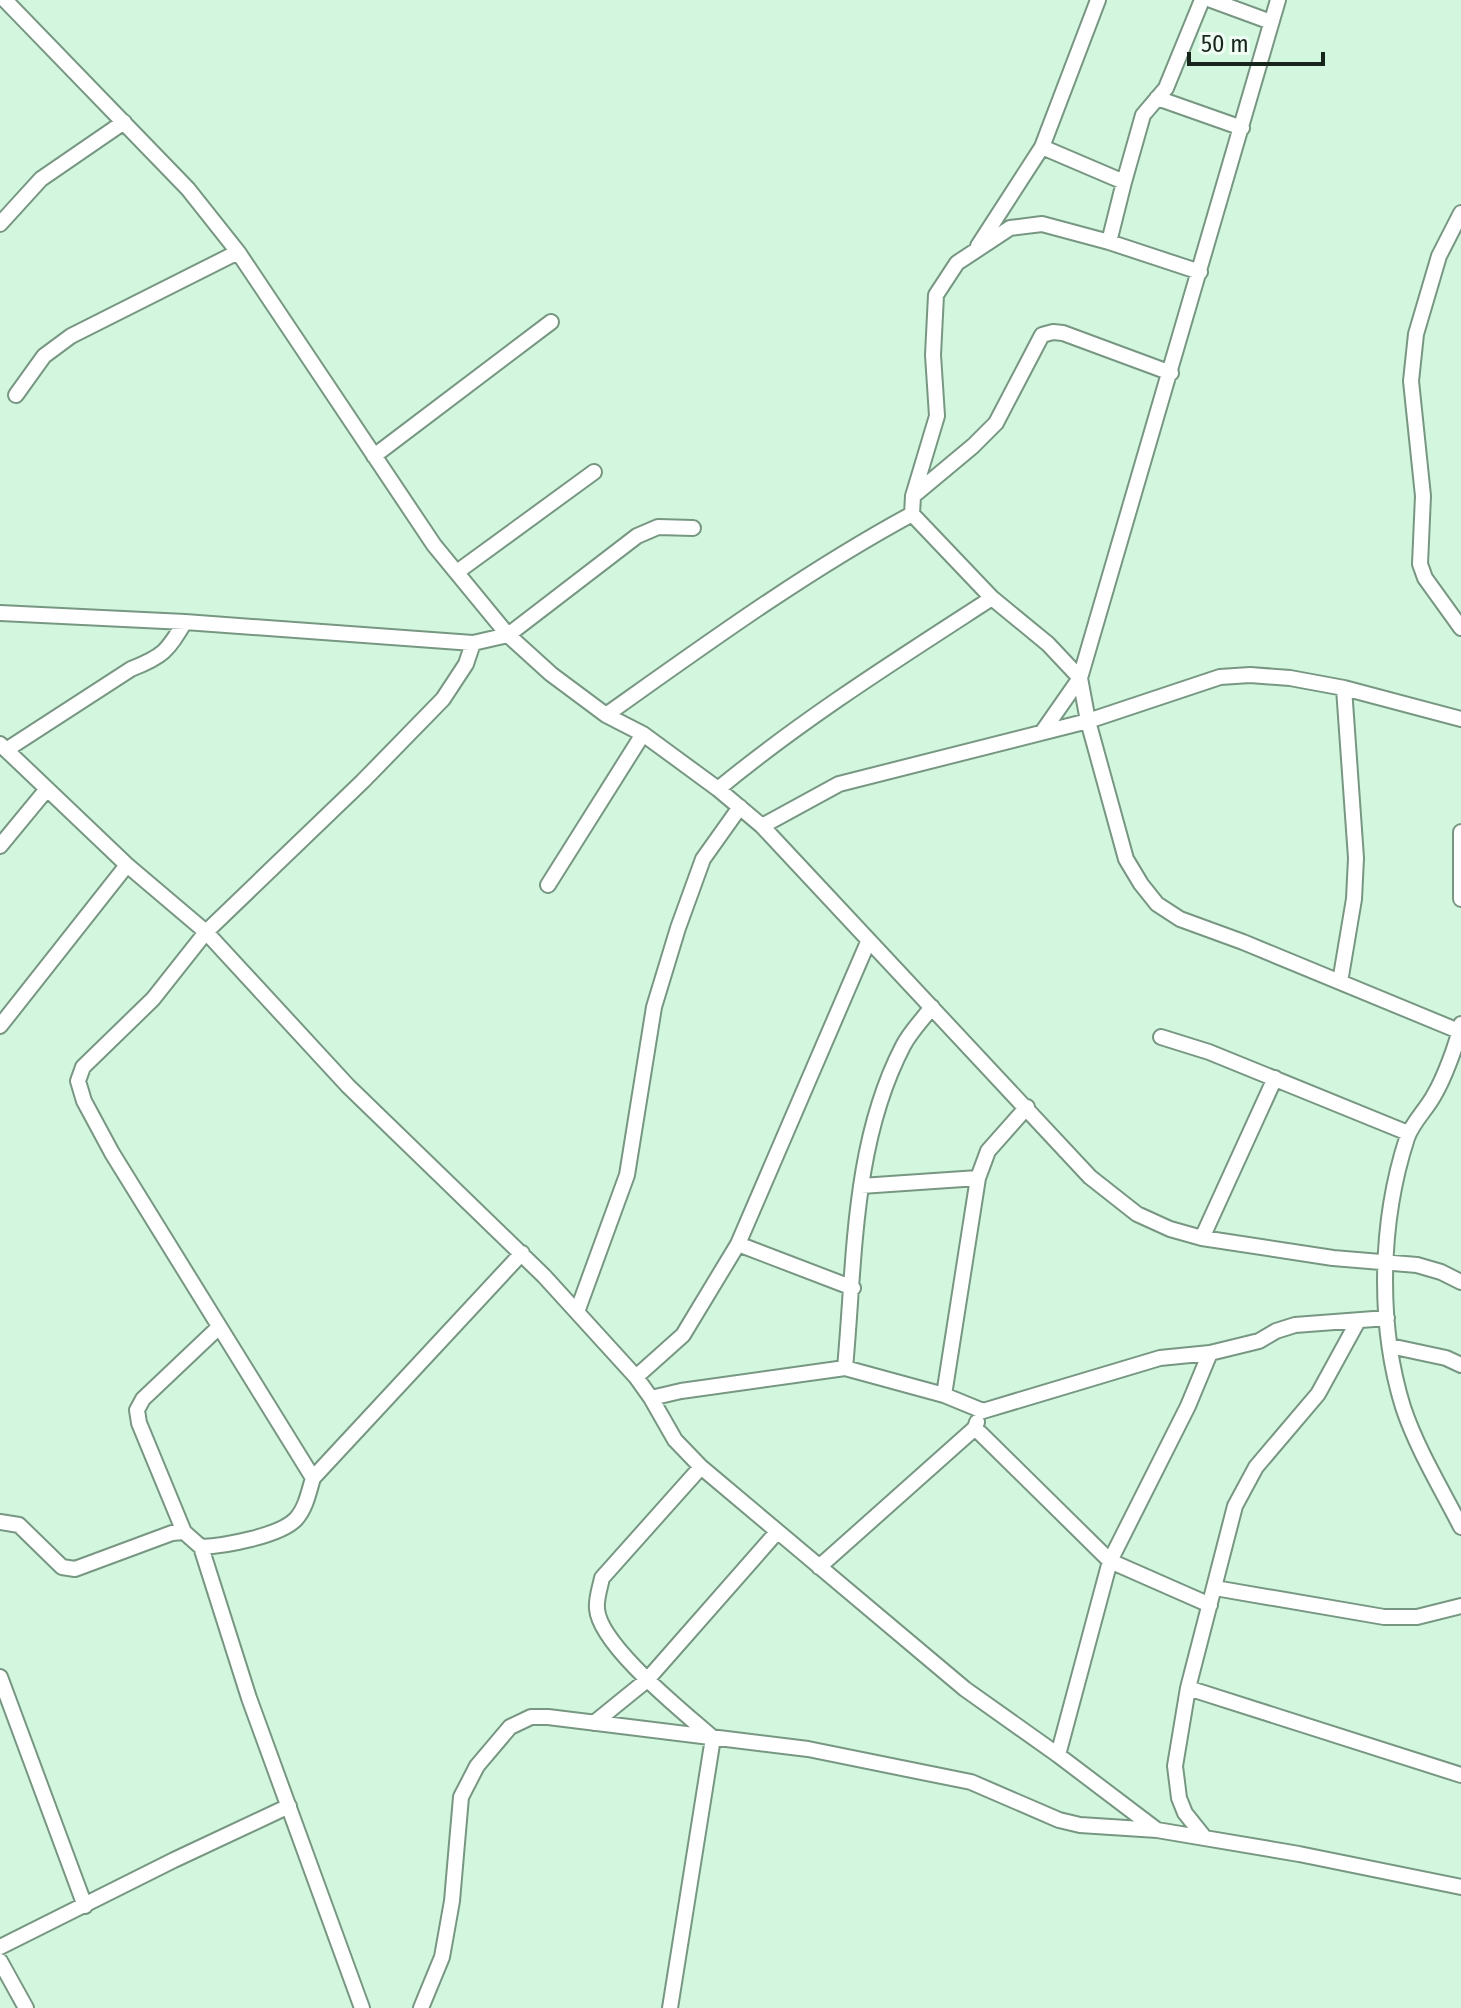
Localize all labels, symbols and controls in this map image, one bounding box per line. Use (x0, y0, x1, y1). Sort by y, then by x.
scale bar (1189, 16, 1323, 66)
text: 50 m (1201, 30, 1249, 58)

